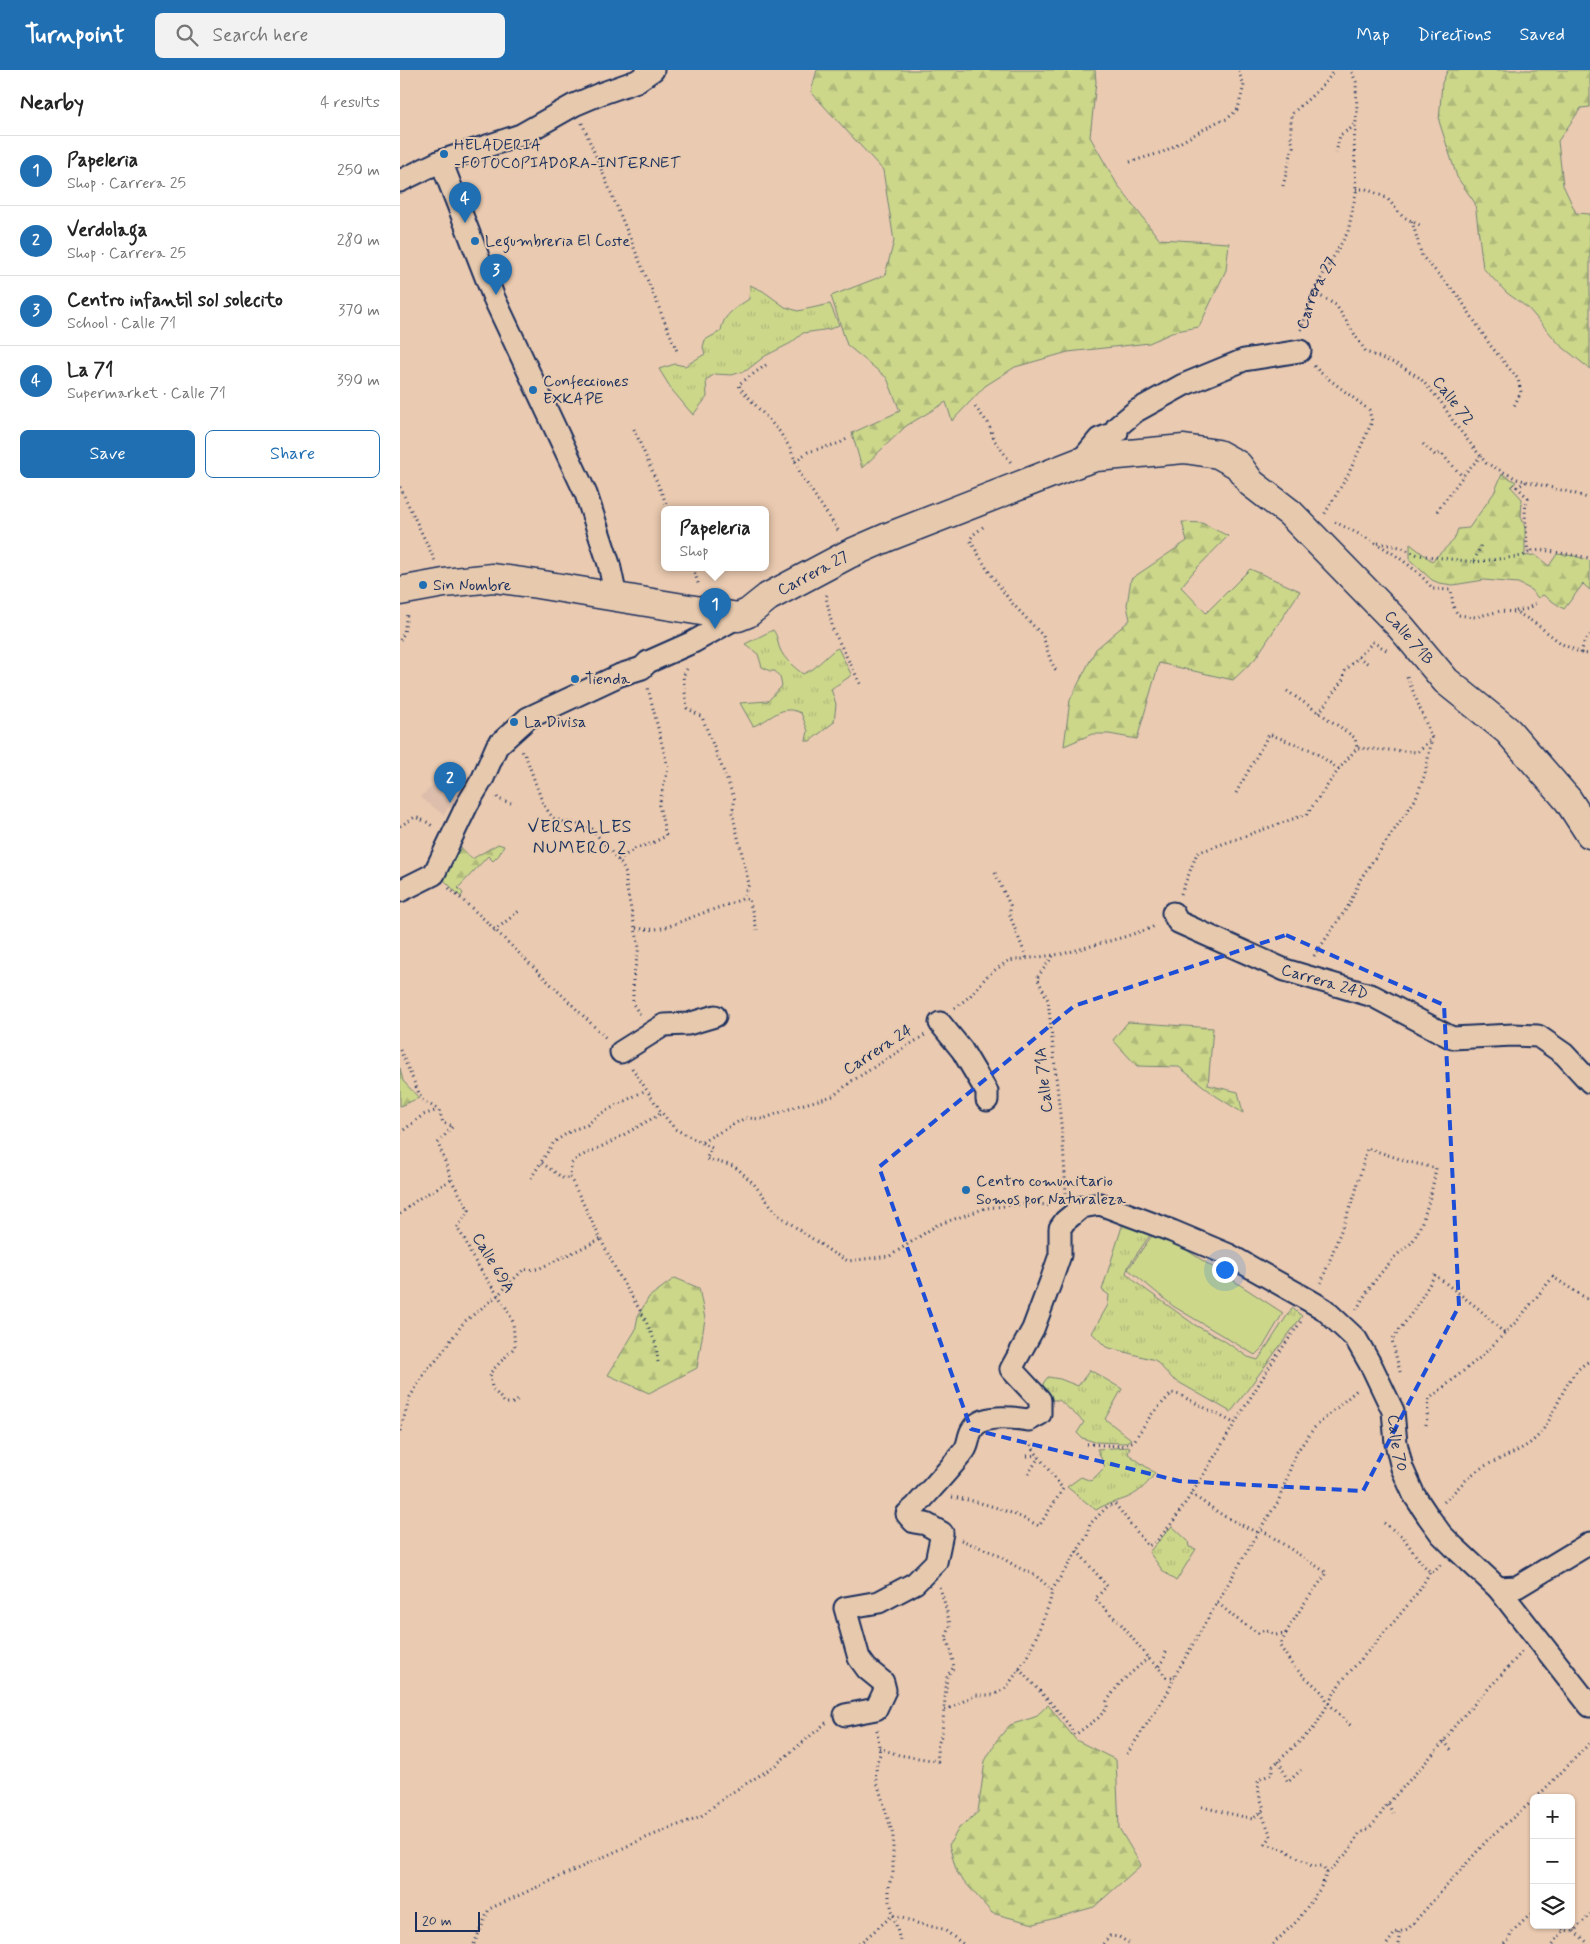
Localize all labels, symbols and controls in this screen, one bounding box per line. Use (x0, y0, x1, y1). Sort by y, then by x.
search box (155, 13, 505, 58)
text: Turnpoint (25, 20, 125, 51)
icon: search (173, 21, 201, 49)
text: Search here (213, 23, 308, 48)
text: Map (1357, 23, 1390, 47)
text: Directions (1418, 23, 1492, 47)
text: Saved (1520, 23, 1565, 47)
text: Nearby (20, 89, 84, 117)
text: 4 results (320, 92, 380, 113)
place label: HELADERIA -FOTOCOPIADORA-INTERNET (454, 135, 682, 174)
text: Papeleria (67, 148, 138, 173)
marker: HELADERIA -FOTOCOPIADORA-INTERNET (438, 148, 450, 160)
text: 1 (32, 160, 40, 181)
text: 250 m (337, 160, 380, 181)
text: Shop · Carrera 25 (67, 173, 186, 194)
pin: 4 (449, 182, 481, 223)
text: Verdolaga (67, 218, 147, 243)
text: 2 (32, 230, 40, 251)
text: 280 m (337, 230, 380, 251)
place label: Legumbreria El Coste (485, 231, 630, 253)
marker: Legumbreria El Coste (469, 235, 481, 247)
text: Shop · Carrera 25 (67, 243, 186, 264)
street label: Carrera 27 (1291, 253, 1342, 332)
pin: 3 (480, 254, 512, 295)
text: Centro infantil sol solecito (67, 288, 283, 313)
text: 3 (32, 300, 40, 321)
text: 370 m (338, 300, 380, 321)
text: School · Calle 71 (67, 313, 176, 334)
text: La 71 (67, 358, 113, 383)
text: 4 (31, 370, 41, 391)
text: 390 m (337, 370, 380, 391)
place label: Confecciones EXKAPE (543, 371, 629, 410)
street label: Calle 72 (1427, 372, 1479, 430)
text: Supermarket · Calle 71 (67, 383, 226, 404)
marker: Confecciones EXKAPE (527, 384, 539, 396)
button: Save (20, 430, 195, 478)
button: Share (205, 430, 380, 478)
popup (661, 506, 769, 571)
text: Papeleria (679, 516, 751, 541)
text: Shop (679, 541, 709, 562)
street label: Carrera 27 (774, 546, 852, 601)
place label: Sin Nombre (433, 575, 512, 596)
marker: Sin Nombre (417, 579, 429, 591)
pin: 1 (699, 588, 731, 629)
street label: Calle 71B (1380, 606, 1439, 669)
place label: Tienda (585, 669, 631, 690)
marker: Tienda (569, 673, 581, 685)
place label: La Divisa (524, 712, 586, 733)
marker: La Divisa (508, 716, 520, 728)
pin: 2 (434, 762, 466, 803)
district label: VERSALLES NUMERO 2 (527, 815, 633, 860)
street label: Carrera 24D (1279, 959, 1371, 1005)
street label: Carrera 24 (839, 1020, 917, 1080)
street label: Calle 71A (1030, 1046, 1058, 1114)
place label: Centro comunitario Somos por Naturaleza (976, 1171, 1126, 1210)
marker: Centro comunitario Somos por Naturaleza (960, 1184, 972, 1196)
street label: Calle 69A (467, 1229, 519, 1297)
your location (1212, 1257, 1238, 1283)
street label: Calle 70 (1383, 1414, 1413, 1474)
map controls (1530, 1794, 1575, 1929)
button: + (1530, 1794, 1575, 1839)
button: − (1530, 1839, 1575, 1884)
button: layers (1530, 1884, 1575, 1929)
scale bar (415, 1909, 480, 1932)
text: 20 m (422, 1912, 452, 1930)

